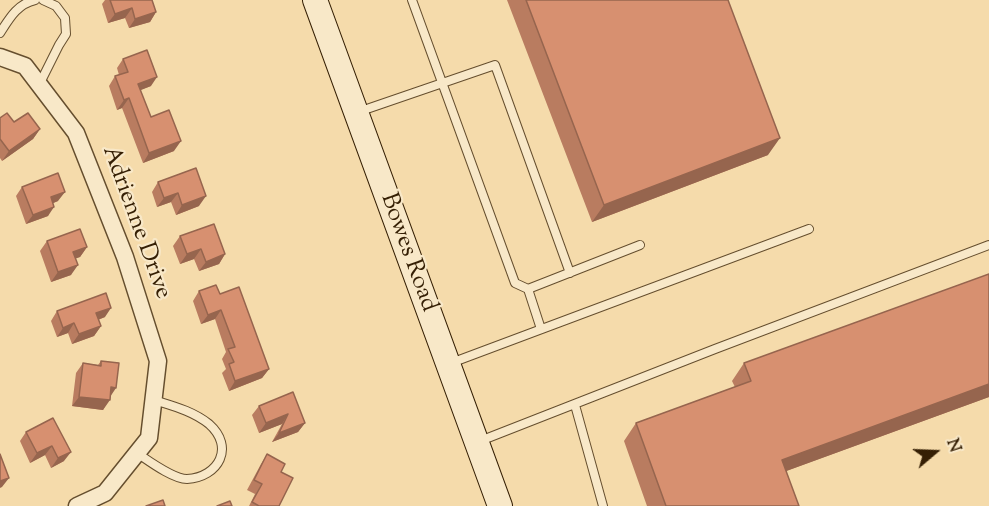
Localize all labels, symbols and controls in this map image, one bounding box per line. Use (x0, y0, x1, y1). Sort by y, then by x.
street label: Adrienne Drive (94, 143, 176, 303)
street label: Bowes Road (372, 190, 442, 316)
north arrow (905, 422, 965, 482)
text: N (940, 436, 965, 456)

